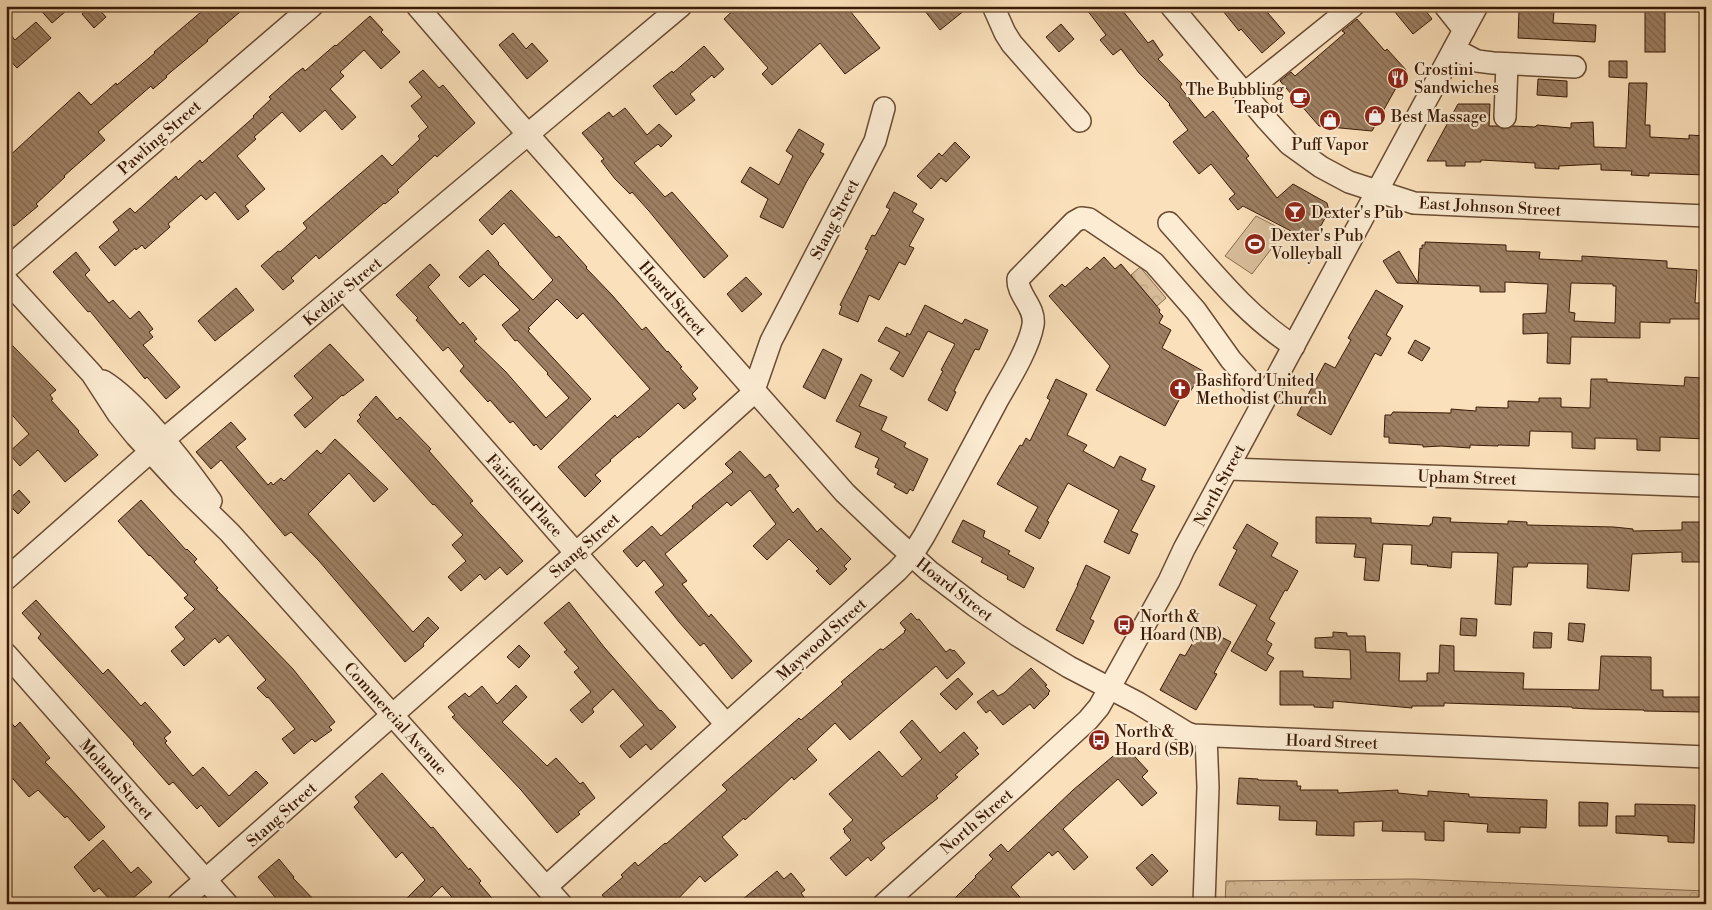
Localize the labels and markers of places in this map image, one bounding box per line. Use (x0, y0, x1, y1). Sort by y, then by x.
place label: Crostini Sandwiches (1414, 60, 1499, 98)
restaurant icon: Crostini Sandwiches (1386, 66, 1410, 90)
place label: The Bubbling Teapot (1186, 80, 1285, 118)
cafe icon: The Bubbling Teapot (1288, 86, 1312, 110)
shop icon: Best Massage (1363, 104, 1387, 128)
place label: Best Massage (1390, 107, 1487, 127)
shop icon: Puff Vapor (1318, 108, 1342, 132)
place label: Puff Vapor (1291, 135, 1369, 155)
bar icon: Dexter's Pub (1283, 200, 1307, 224)
place label: Dexter's Pub (1311, 203, 1403, 223)
place label: Dexter's Pub Volleyball (1270, 226, 1363, 264)
sports icon: Dexter's Pub Volleyball (1243, 232, 1267, 256)
place label: Bashford United Methodist Church (1195, 371, 1327, 409)
church icon: Bashford United Methodist Church (1168, 377, 1192, 401)
place label: North & Hoard (NB) (1140, 607, 1222, 645)
bus stop icon: North & Hoard (NB) (1112, 613, 1136, 637)
place label: North & Hoard (SB) (1115, 722, 1194, 760)
bus stop icon: North & Hoard (SB) (1087, 728, 1111, 752)

